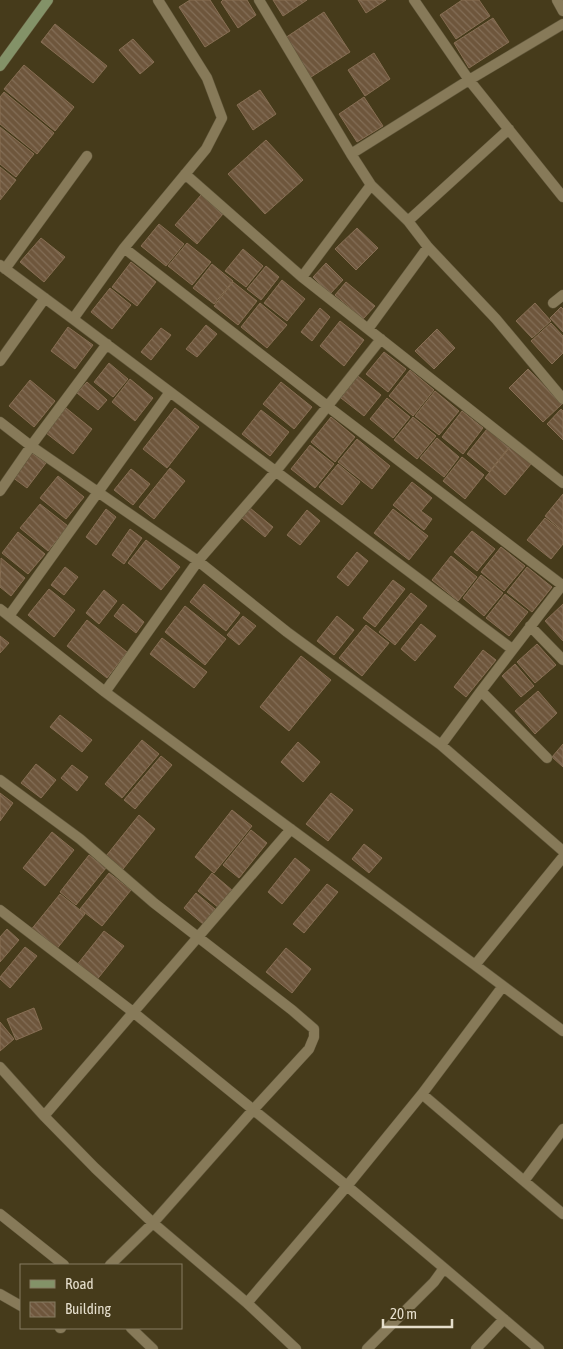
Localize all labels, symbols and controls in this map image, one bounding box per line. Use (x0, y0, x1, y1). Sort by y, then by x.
legend (20, 1264, 182, 1329)
text: Road (65, 1275, 94, 1292)
scale bar (383, 1296, 452, 1328)
text: Building (65, 1300, 111, 1317)
text: 20 m (390, 1305, 417, 1322)

